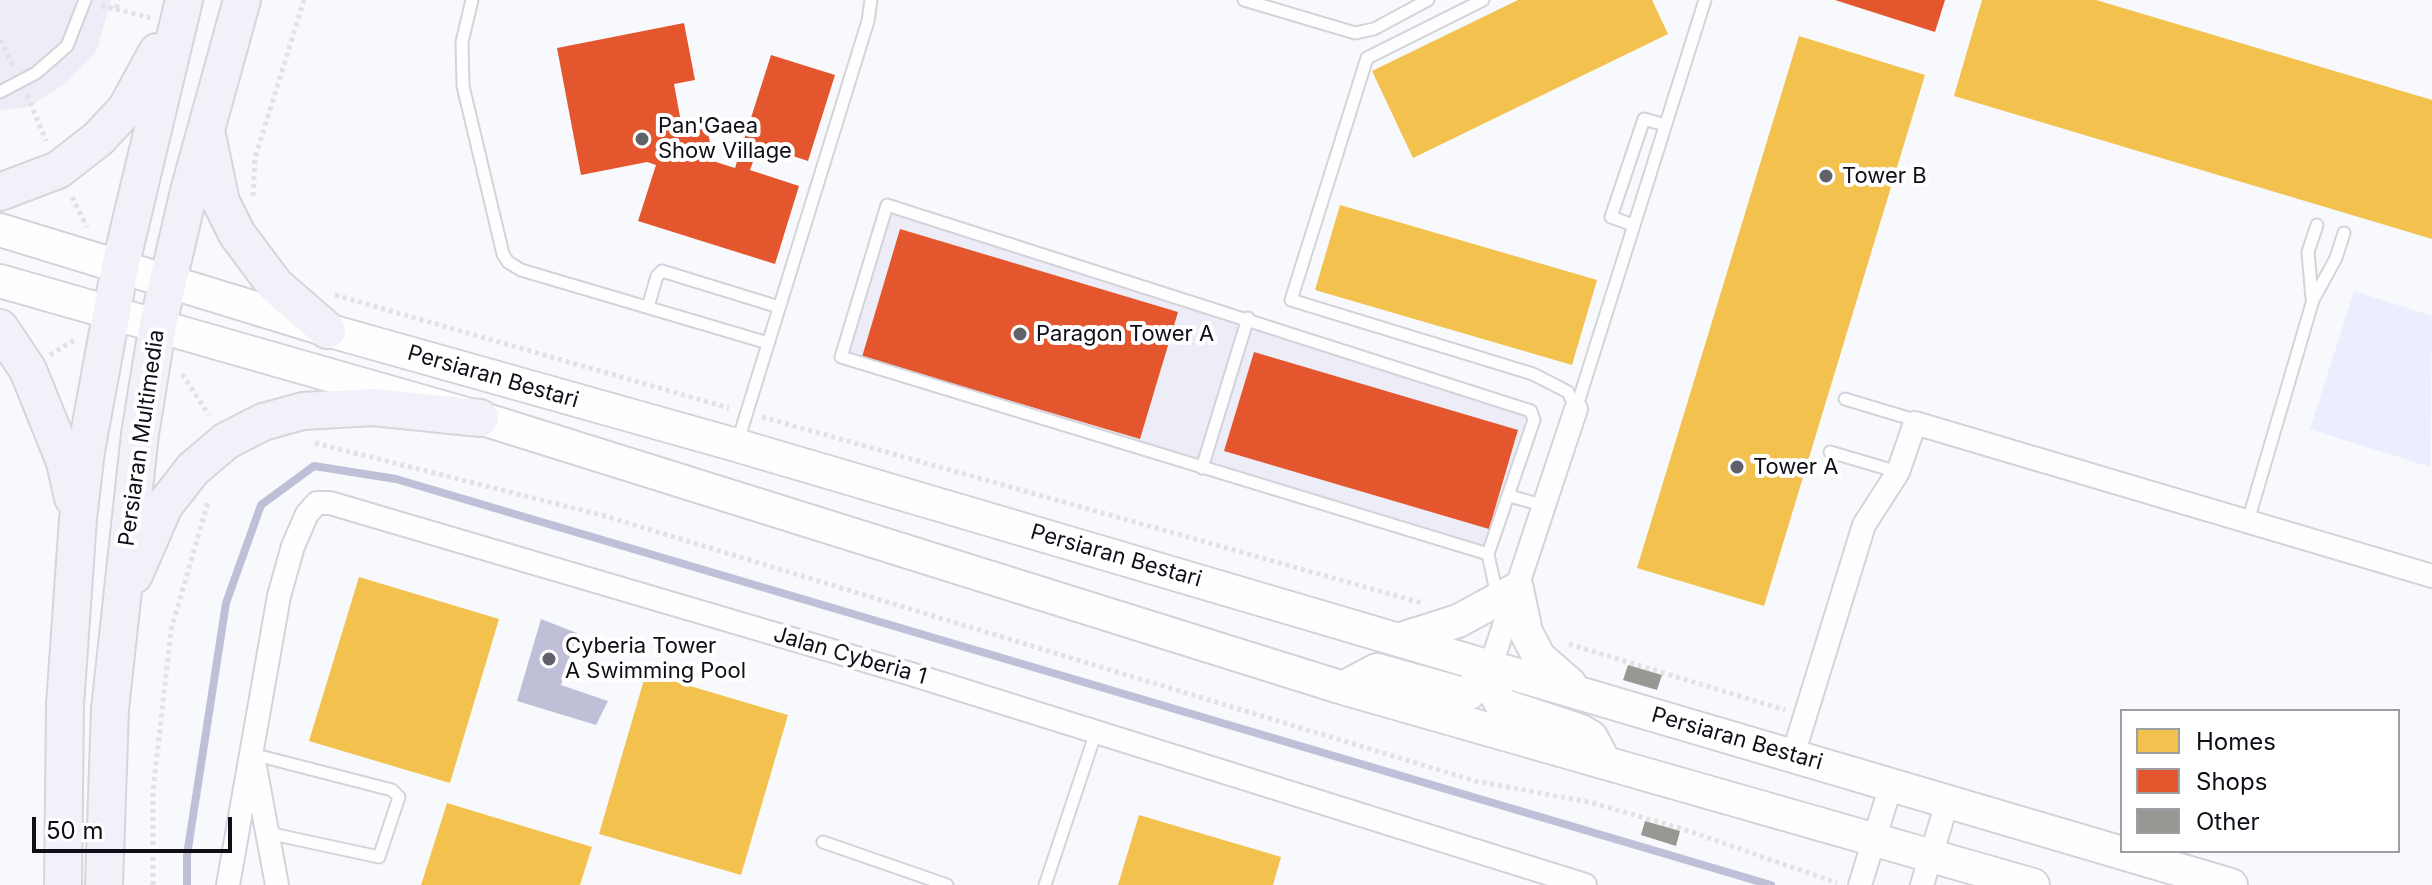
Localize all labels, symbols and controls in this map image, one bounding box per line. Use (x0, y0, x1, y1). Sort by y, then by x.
place label: Pan'Gaea Show Village (658, 113, 792, 164)
marker: Pan'Gaea Show Village (633, 130, 651, 148)
place label: Tower B (1842, 163, 1927, 189)
marker: Tower B (1817, 167, 1835, 185)
place label: Paragon Tower A (1036, 321, 1214, 347)
marker: Paragon Tower A (1011, 325, 1029, 343)
street label: Persiaran Multimedia (114, 328, 170, 548)
street label: Persiaran Bestari (404, 340, 582, 414)
place label: Tower A (1753, 454, 1838, 480)
marker: Tower A (1728, 458, 1746, 476)
street label: Persiaran Bestari (1027, 519, 1205, 593)
street label: Jalan Cyberia 1 (770, 622, 930, 690)
place label: Cyberia Tower A Swimming Pool (565, 633, 746, 684)
marker: Cyberia Tower A Swimming Pool (540, 650, 558, 668)
street label: Persiaran Bestari (1648, 702, 1826, 776)
legend (2120, 709, 2400, 853)
text: Homes (2196, 727, 2276, 756)
text: Shops (2196, 767, 2267, 796)
scale bar (36, 801, 236, 851)
text: Other (2196, 807, 2259, 836)
text: 50 m (46, 816, 104, 845)

